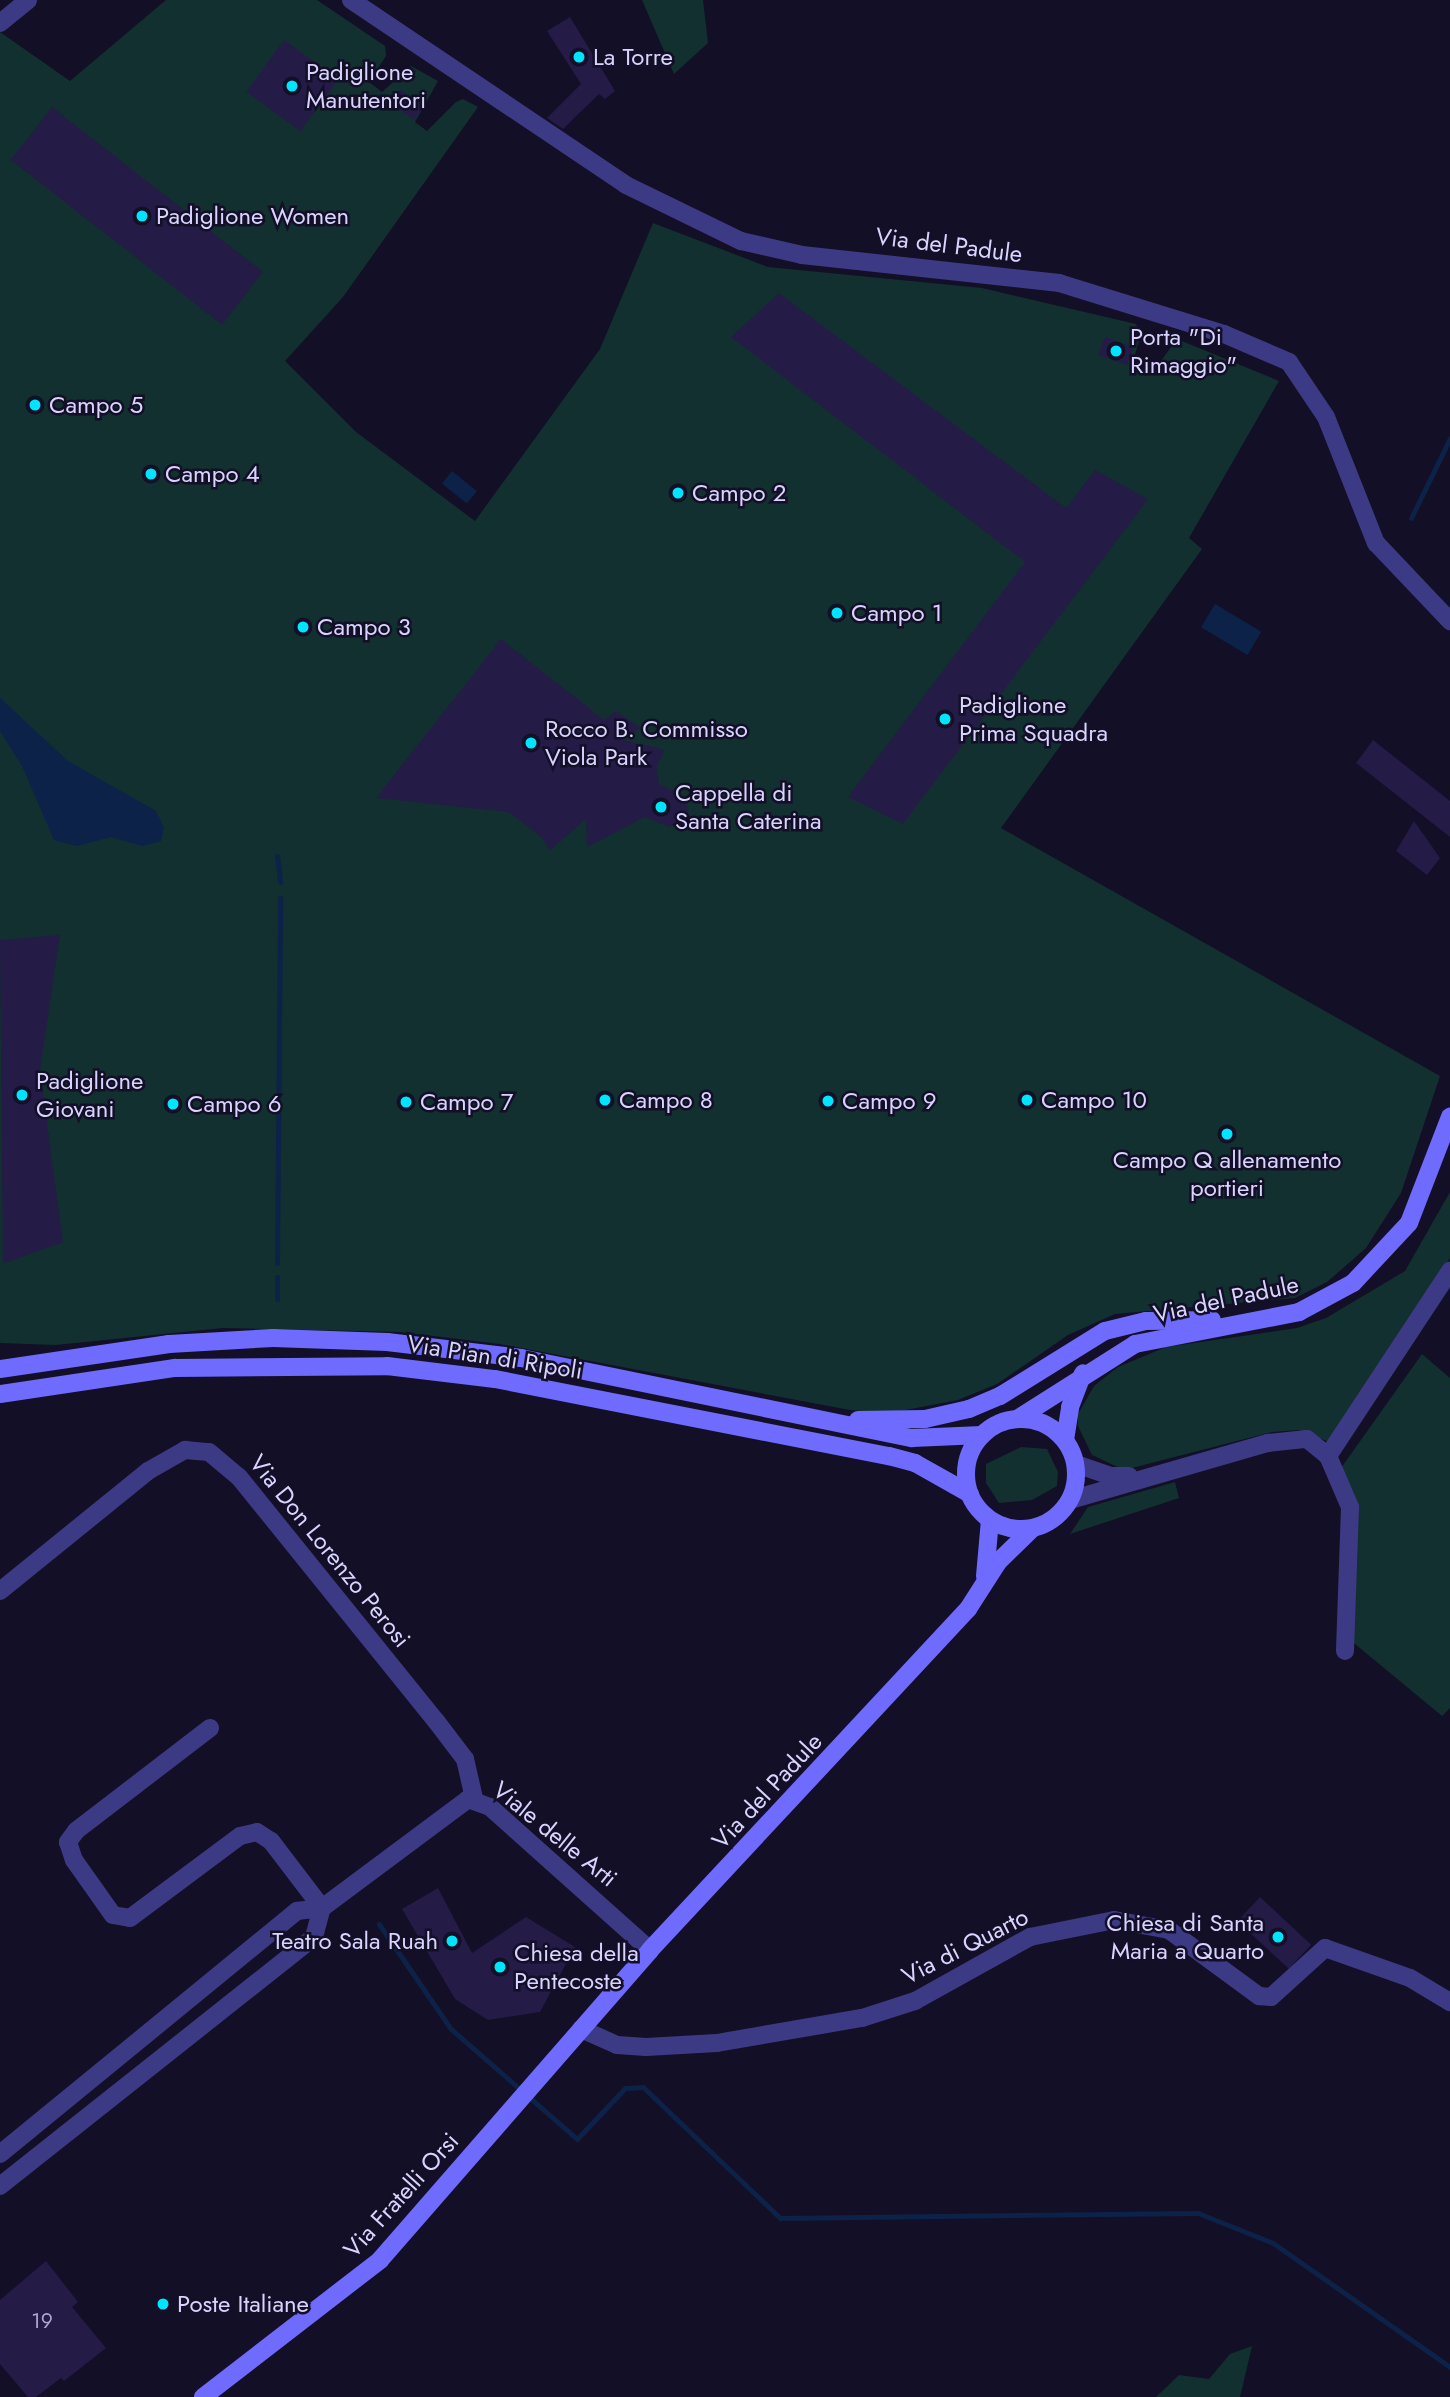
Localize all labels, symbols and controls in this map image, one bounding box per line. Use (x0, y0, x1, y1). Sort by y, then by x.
place label: La Torre (593, 43, 673, 71)
marker: La Torre (571, 49, 587, 65)
place label: Padiglione Manutentori (306, 58, 426, 114)
marker: Padiglione Manutentori (284, 78, 300, 94)
place label: Padiglione Women (156, 202, 349, 230)
marker: Padiglione Women (134, 208, 150, 224)
street label: Via del Padule (874, 222, 1024, 268)
place label: Porta "Di Rimaggio" (1130, 323, 1237, 379)
marker: Porta "Di Rimaggio" (1108, 343, 1124, 359)
place label: Campo 5 (49, 391, 143, 419)
marker: Campo 5 (27, 397, 43, 413)
place label: Campo 4 (165, 460, 260, 488)
marker: Campo 4 (143, 466, 159, 482)
place label: Campo 2 (692, 479, 786, 507)
marker: Campo 2 (670, 485, 686, 501)
place label: Campo 1 (851, 599, 942, 627)
marker: Campo 1 (829, 605, 845, 621)
place label: Campo 3 (317, 613, 411, 641)
marker: Campo 3 (295, 619, 311, 635)
place label: Padiglione Prima Squadra (959, 691, 1108, 747)
marker: Padiglione Prima Squadra (937, 711, 953, 727)
place label: Rocco B. Commisso Viola Park (545, 715, 748, 771)
marker: Rocco B. Commisso Viola Park (523, 735, 539, 751)
place label: Cappella di Santa Caterina (675, 779, 822, 835)
marker: Cappella di Santa Caterina (653, 799, 669, 815)
place label: Padiglione Giovani (36, 1067, 143, 1123)
place label: Campo 8 (619, 1086, 713, 1114)
place label: Campo 10 (1041, 1086, 1147, 1114)
marker: Padiglione Giovani (14, 1087, 30, 1103)
place label: Campo 9 (842, 1087, 937, 1115)
place label: Campo 7 (420, 1088, 513, 1116)
place label: Campo 6 (187, 1090, 282, 1118)
marker: Campo 8 (597, 1092, 613, 1108)
marker: Campo 10 (1019, 1092, 1035, 1108)
marker: Campo 9 (820, 1093, 836, 1109)
marker: Campo 7 (398, 1094, 414, 1110)
marker: Campo 6 (165, 1096, 181, 1112)
marker: Campo Q allenamento portieri (1219, 1126, 1235, 1142)
place label: Campo Q allenamento portieri (1113, 1146, 1341, 1202)
street label: Via del Padule (1151, 1270, 1301, 1328)
street label: Via Pian di Ripoli (405, 1329, 585, 1385)
street label: Via Don Lorenzo Perosi (243, 1449, 417, 1653)
street label: Via del Padule (706, 1727, 828, 1855)
street label: Viale delle Arti (487, 1775, 623, 1893)
street label: Via di Quarto (897, 1902, 1033, 1990)
place label: Chiesa di Santa Maria a Quarto (1106, 1909, 1264, 1965)
place label: Teatro Sala Ruah (272, 1927, 438, 1955)
marker: Chiesa di Santa Maria a Quarto (1270, 1929, 1286, 1945)
marker: Teatro Sala Ruah (444, 1933, 460, 1949)
place label: Chiesa della Pentecoste (514, 1939, 639, 1995)
marker: Chiesa della Pentecoste (492, 1959, 508, 1975)
street label: Via Fratelli Orsi (337, 2127, 465, 2263)
place label: Poste Italiane (177, 2290, 309, 2318)
marker: Poste Italiane (155, 2296, 171, 2312)
house number: 19 (31, 2308, 53, 2334)

